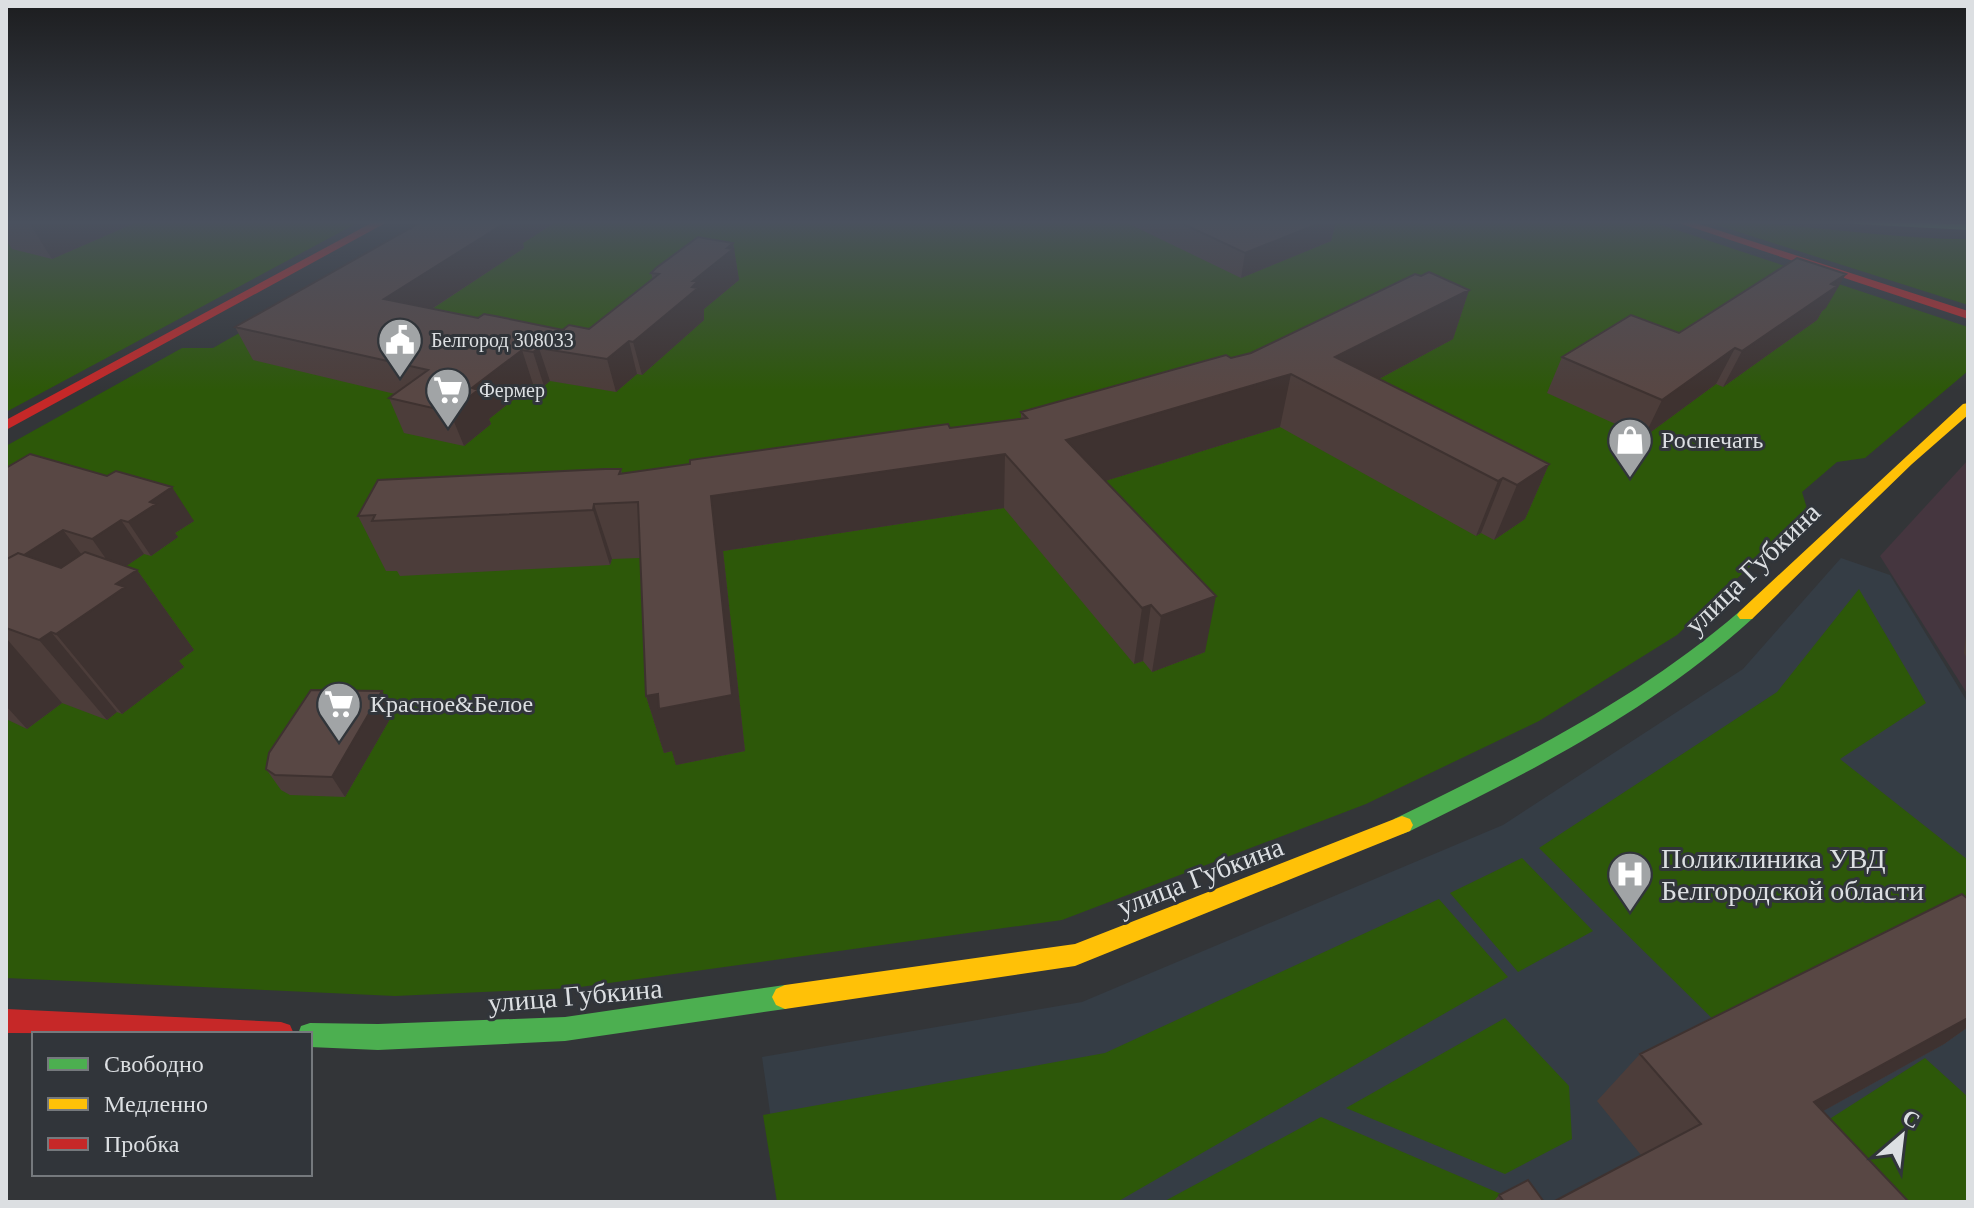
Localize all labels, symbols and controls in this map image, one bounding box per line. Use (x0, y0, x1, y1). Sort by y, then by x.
public building icon: Белгород 308033 (376, 316, 424, 379)
place label: Белгород 308033 (431, 329, 574, 352)
supermarket icon: Фермер (424, 366, 472, 429)
place label: Фермер (479, 379, 545, 402)
shop icon: Роспечать (1606, 416, 1654, 479)
place label: Роспечать (1661, 427, 1763, 453)
street label: улица Губкина (1679, 496, 1827, 640)
supermarket icon: Красное&Белое (315, 680, 363, 743)
place label: Красное&Белое (370, 691, 533, 717)
street label: улица Губкина (1113, 830, 1288, 922)
place label: Поликлиника УВД Белгородской области (1661, 843, 1924, 906)
hospital icon: Поликлиника УВД Белгородской области (1606, 850, 1654, 913)
street label: улица Губкина (486, 972, 664, 1019)
legend (32, 1032, 312, 1176)
text: Свободно (104, 1051, 204, 1077)
text: Медленно (104, 1091, 208, 1117)
north arrow (1862, 1096, 1942, 1176)
text: С (1898, 1104, 1924, 1134)
text: Пробка (104, 1131, 180, 1157)

